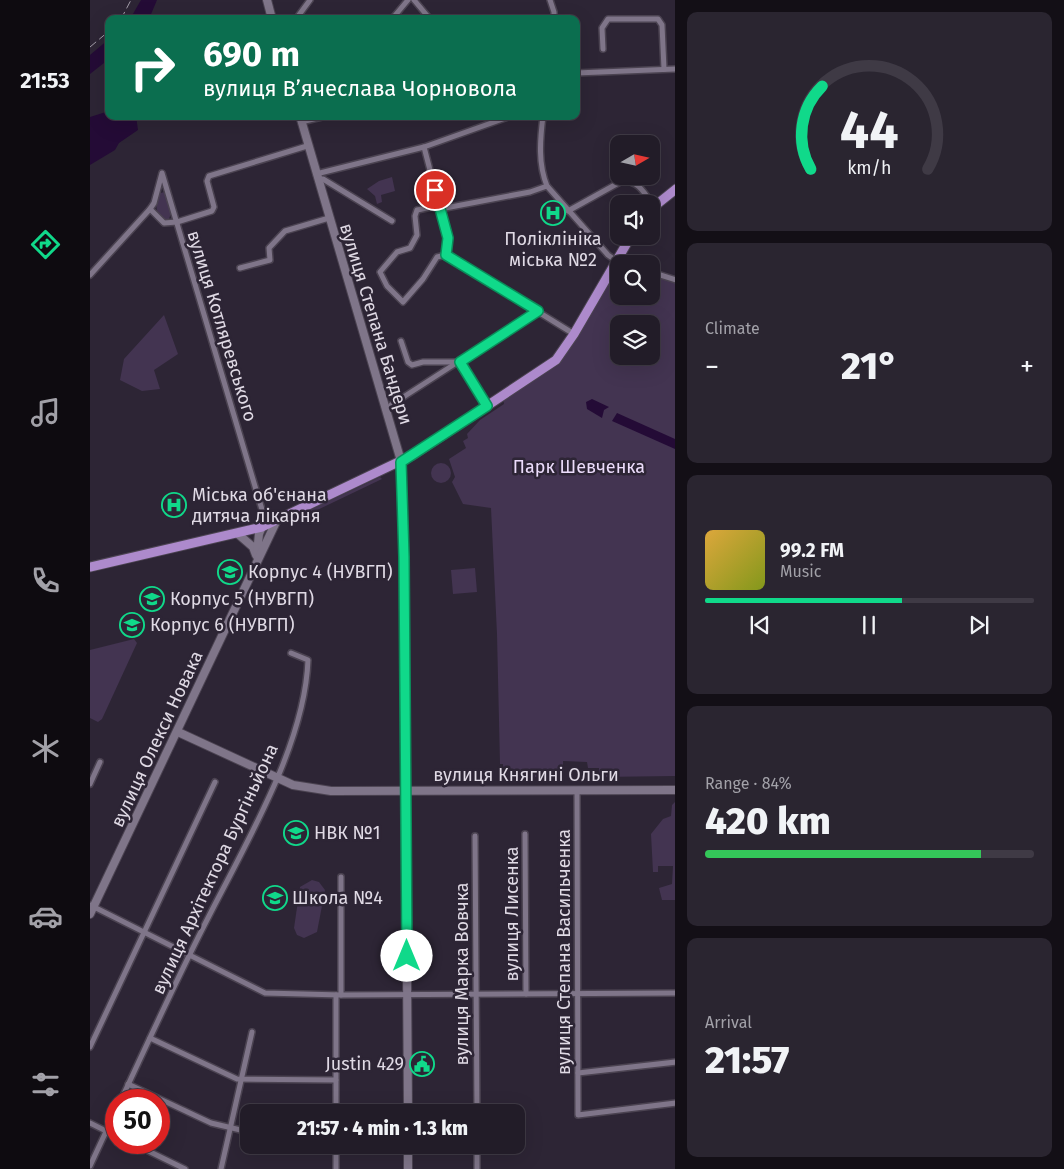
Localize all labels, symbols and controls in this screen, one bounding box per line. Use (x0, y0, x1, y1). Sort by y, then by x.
text: 690 m (203, 33, 300, 75)
icon: right (120, 35, 185, 100)
text: 21:53 (20, 67, 70, 94)
text: вулиця Вʼячеслава Чорновола (203, 75, 517, 102)
text: 44 (840, 99, 899, 162)
north arrow (610, 135, 660, 185)
map controls (610, 135, 660, 365)
text: km/h (847, 157, 892, 179)
pin (414, 169, 456, 211)
icon: arrive (421, 176, 449, 204)
button: sound (610, 195, 660, 245)
hospital icon: Поліклініка міська №2 (540, 200, 566, 226)
street label: вулиця Степана Бандери (335, 221, 417, 427)
icon: directions (28, 227, 63, 262)
street label: вулиця Котляревського (182, 228, 262, 424)
place label: Поліклініка міська №2 (504, 228, 602, 271)
button: search (610, 255, 660, 305)
button: layers (610, 315, 660, 365)
text: Climate (705, 319, 760, 338)
text: 21° (841, 343, 898, 389)
text: − (705, 350, 719, 383)
text: + (1020, 350, 1034, 383)
icon: music (28, 395, 63, 430)
park label: Парк Шевченка (513, 456, 645, 478)
place label: Міська об'єнана дитяча лікарня (192, 484, 327, 527)
hospital icon: Міська об'єнана дитяча лікарня (161, 492, 187, 518)
text: 99.2 FM (780, 539, 844, 562)
school or university icon: Корпус 4 (НУВГП) (217, 559, 243, 585)
place label: Корпус 4 (НУВГП) (248, 561, 393, 583)
text: Music (780, 562, 821, 581)
icon: phone (28, 563, 63, 598)
school or university icon: Корпус 5 (НУВГП) (139, 586, 165, 612)
place label: Корпус 5 (НУВГП) (170, 588, 314, 610)
icon: previous (746, 611, 774, 639)
icon: pause (855, 611, 883, 639)
icon: next (965, 611, 993, 639)
school or university icon: Корпус 6 (НУВГП) (119, 612, 145, 638)
place label: Корпус 6 (НУВГП) (150, 614, 295, 636)
street label: вулиця Олекси Новака (106, 647, 208, 831)
icon: climate (28, 731, 63, 766)
street label: вулиця Архітектора Бургіньйона (147, 740, 283, 998)
street label: вулиця Княгині Ольги (433, 764, 619, 786)
text: Range · 84% (705, 774, 792, 793)
text: 420 km (705, 798, 831, 844)
school or university icon: НВК №1 (283, 820, 309, 846)
place label: НВК №1 (314, 822, 381, 844)
street label: вулиця Степана Васильченка (553, 829, 575, 1075)
street label: вулиця Лисенка (501, 846, 523, 982)
street label: вулиця Марка Вовчка (451, 882, 473, 1066)
school or university icon: Школа №4 (262, 885, 288, 911)
place label: Школа №4 (292, 887, 383, 909)
icon: car (28, 899, 63, 934)
position arrow (380, 929, 432, 981)
text: Arrival (705, 1013, 752, 1032)
text: 21:57 (705, 1037, 789, 1083)
public building icon: Justin 429 (409, 1051, 435, 1077)
place label: Justin 429 (325, 1053, 404, 1075)
icon: filters (28, 1067, 63, 1102)
speed limit sign: 50 (105, 1089, 170, 1154)
text: 21:57 · 4 min · 1.3 km (297, 1117, 468, 1140)

